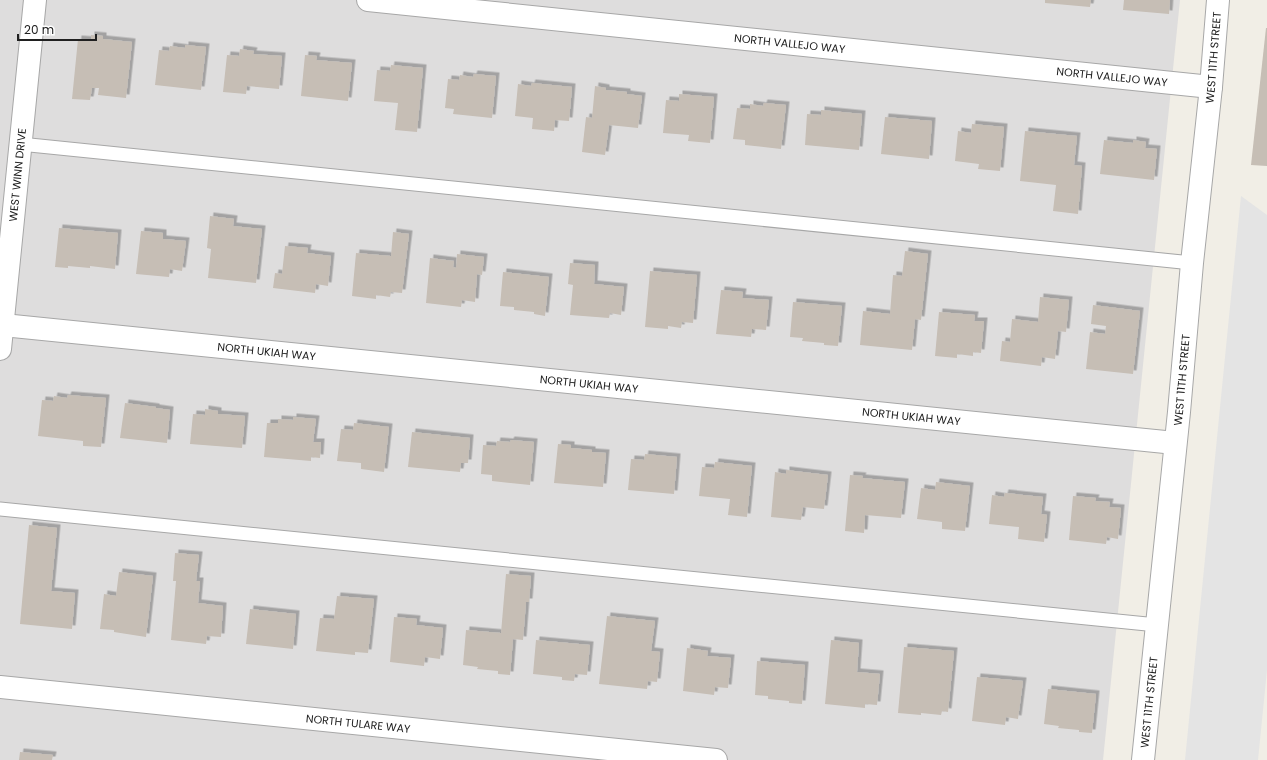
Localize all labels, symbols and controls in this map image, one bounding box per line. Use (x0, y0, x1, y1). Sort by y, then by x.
street label: WEST 11TH STREET (1201, 11, 1225, 104)
scale bar (18, 16, 96, 42)
text: 20 m (24, 21, 54, 38)
street label: NORTH VALLEJO WAY (733, 30, 847, 57)
street label: NORTH VALLEJO WAY (1056, 63, 1169, 91)
street label: WEST WINN DRIVE (5, 127, 30, 222)
street label: WEST 11TH STREET (1170, 334, 1194, 426)
street label: NORTH UKIAH WAY (217, 339, 317, 365)
street label: NORTH UKIAH WAY (539, 371, 640, 397)
street label: NORTH UKIAH WAY (861, 404, 962, 429)
street label: WEST 11TH STREET (1136, 656, 1162, 749)
street label: NORTH TULARE WAY (305, 710, 412, 737)

